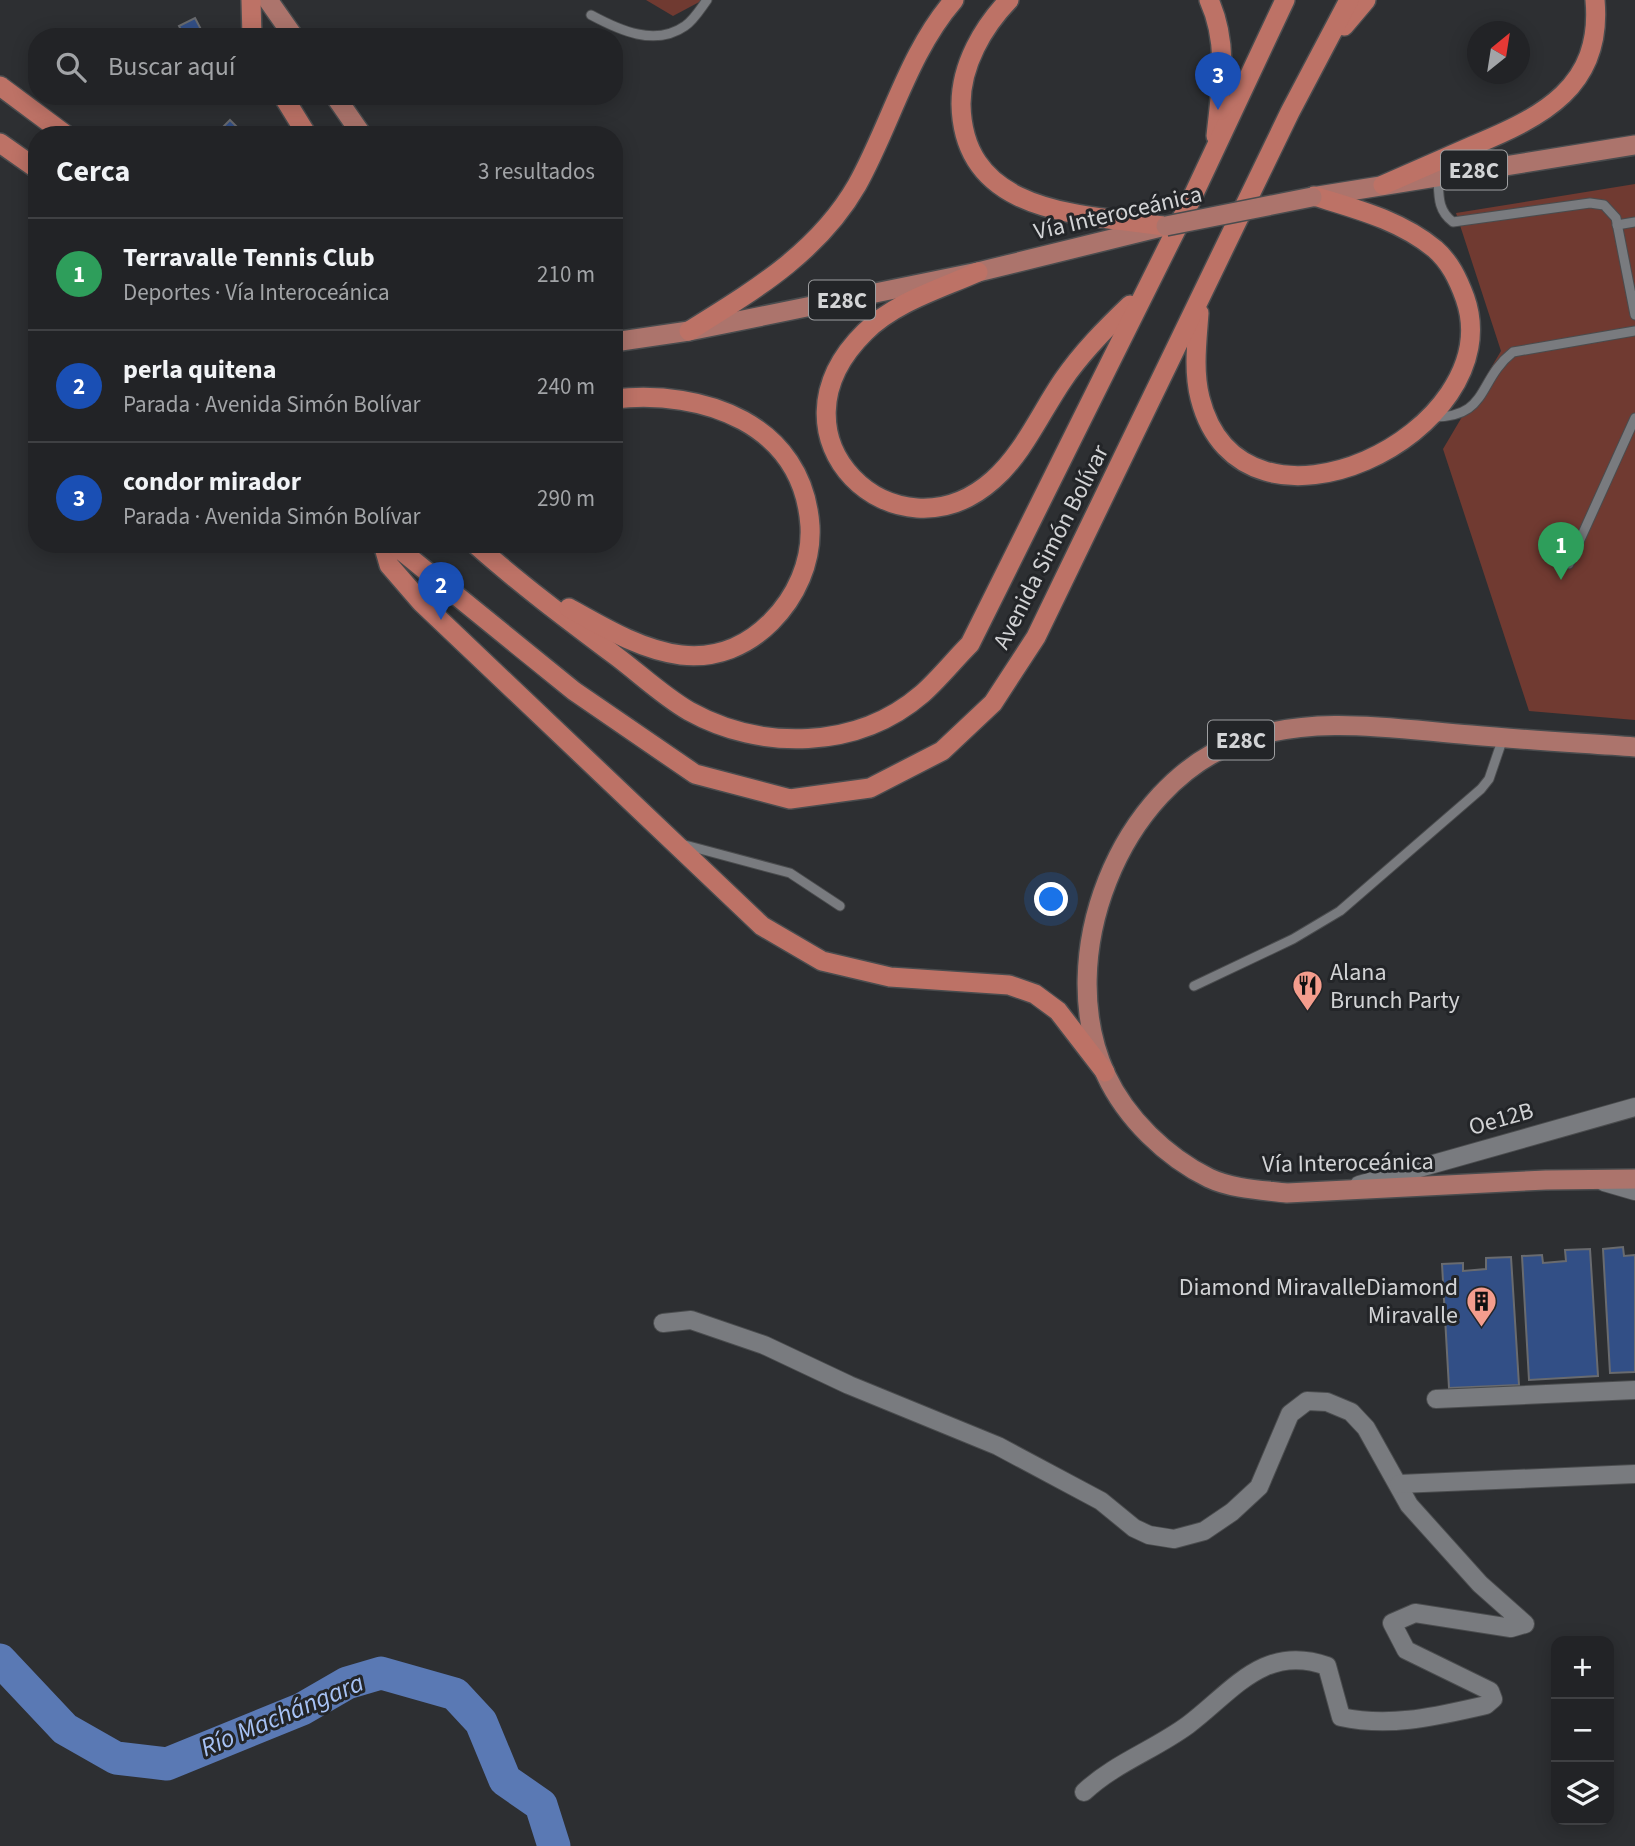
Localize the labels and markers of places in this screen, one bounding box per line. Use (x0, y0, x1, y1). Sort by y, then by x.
pin: 3 (1195, 52, 1241, 110)
pin: 1 (1538, 522, 1584, 580)
pin: 2 (418, 562, 464, 620)
place label: Alana Brunch Party (1330, 955, 1460, 1018)
restaurant icon: Alana Brunch Party (1290, 969, 1324, 1013)
place label: Diamond MiravalleDiamond Miravalle (1179, 1270, 1458, 1333)
building icon: Diamond MiravalleDiamond Miravalle (1464, 1284, 1498, 1328)

